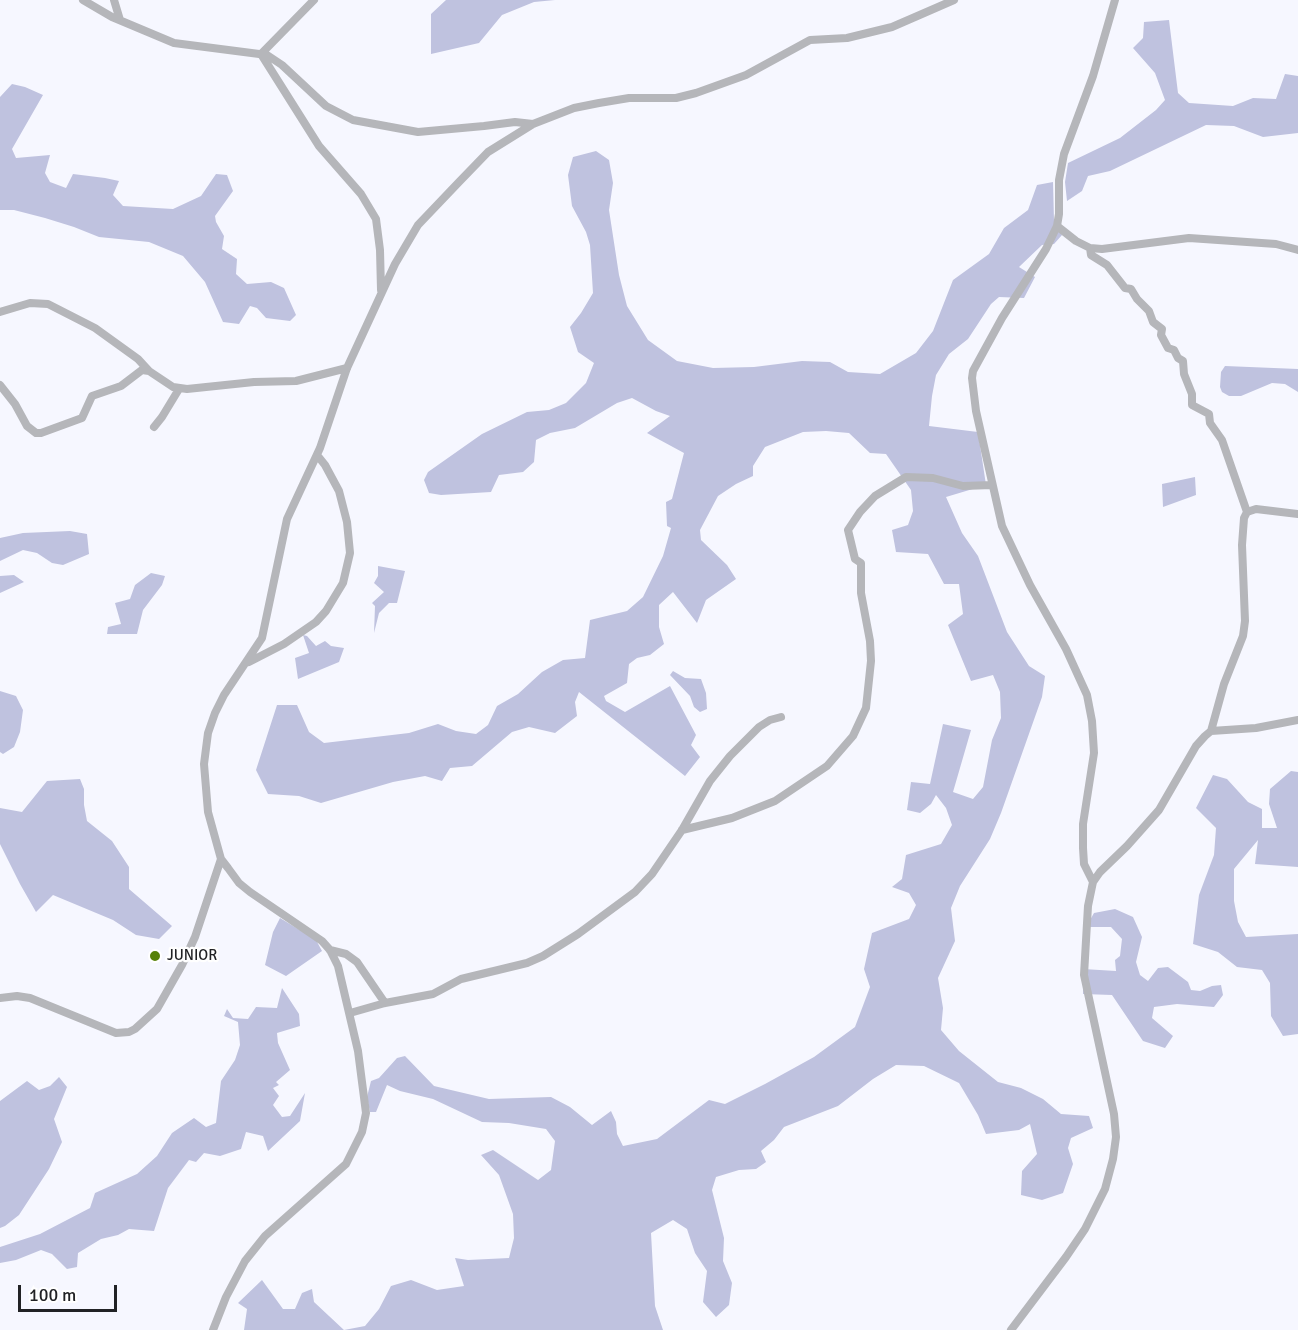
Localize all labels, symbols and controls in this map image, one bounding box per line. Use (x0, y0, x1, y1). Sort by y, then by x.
place label: JUNIOR (167, 947, 217, 965)
marker: JUNIOR (148, 949, 162, 963)
scale bar (21, 1273, 120, 1311)
text: 100 m (29, 1284, 76, 1306)

